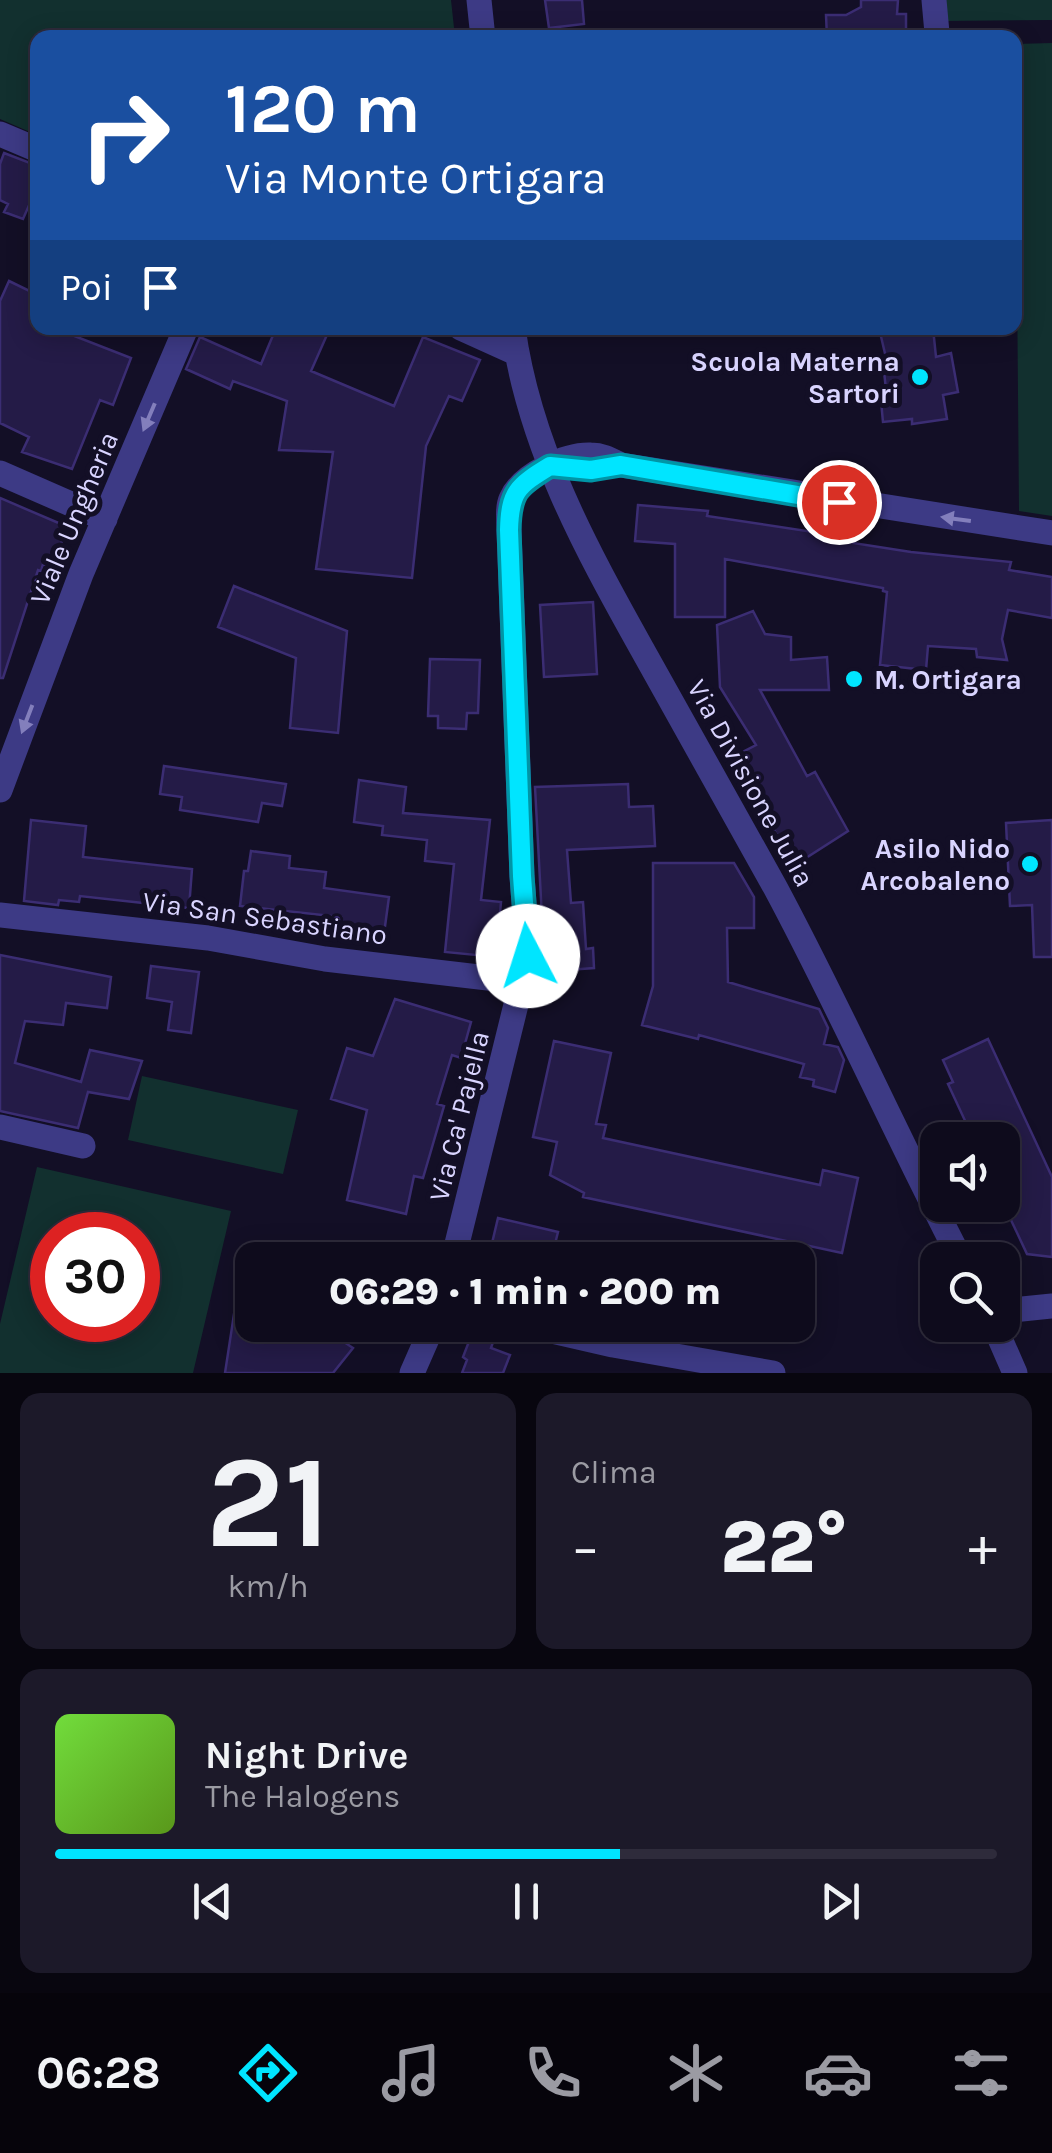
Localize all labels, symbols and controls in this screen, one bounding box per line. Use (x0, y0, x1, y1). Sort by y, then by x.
text: 120 m (225, 68, 421, 150)
icon: right (60, 70, 190, 200)
text: Via Monte Ortigara (225, 152, 607, 204)
icon: arrive (133, 260, 188, 315)
text: Poi (60, 265, 113, 310)
place label: Scuola Materna Sartori (690, 345, 900, 410)
marker: Scuola Materna Sartori (909, 366, 931, 388)
one-way arrow (140, 402, 156, 432)
street label: Viale Ungheria (23, 427, 125, 609)
pin (797, 460, 882, 545)
icon: arrive (812, 475, 867, 530)
one-way arrow (939, 511, 971, 527)
place label: M. Ortigara (874, 663, 1022, 696)
marker: M. Ortigara (843, 668, 865, 690)
street label: Via Divisione Julia (680, 674, 822, 892)
one-way arrow (19, 704, 34, 734)
place label: Asilo Nido Arcobaleno (861, 832, 1010, 897)
marker: Asilo Nido Arcobaleno (1019, 853, 1041, 875)
street label: Via San Sebastiano (141, 885, 389, 951)
position arrow (476, 904, 580, 1008)
street label: Via Ca' Pajella (422, 1027, 496, 1205)
map controls (920, 1122, 1020, 1342)
button: sound (920, 1122, 1020, 1222)
speed limit sign: 30 (30, 1212, 160, 1342)
button: search (920, 1242, 1020, 1342)
text: 06:29 · 1 min · 200 m (329, 1269, 721, 1314)
text: 21 (206, 1427, 331, 1579)
text: Clima (571, 1454, 657, 1491)
text: 22° (720, 1503, 848, 1591)
text: − (571, 1515, 600, 1579)
text: + (968, 1515, 997, 1579)
text: km/h (227, 1568, 309, 1605)
text: Night Drive (205, 1733, 408, 1778)
text: The Halogens (205, 1778, 400, 1815)
icon: previous (185, 1874, 240, 1929)
icon: pause (499, 1874, 554, 1929)
icon: next (813, 1874, 868, 1929)
icon: directions (233, 2038, 303, 2108)
icon: music (376, 2038, 446, 2108)
icon: phone (518, 2038, 588, 2108)
icon: climate (661, 2038, 731, 2108)
icon: car (803, 2038, 873, 2108)
icon: filters (946, 2038, 1016, 2108)
text: 06:28 (36, 2047, 161, 2099)

